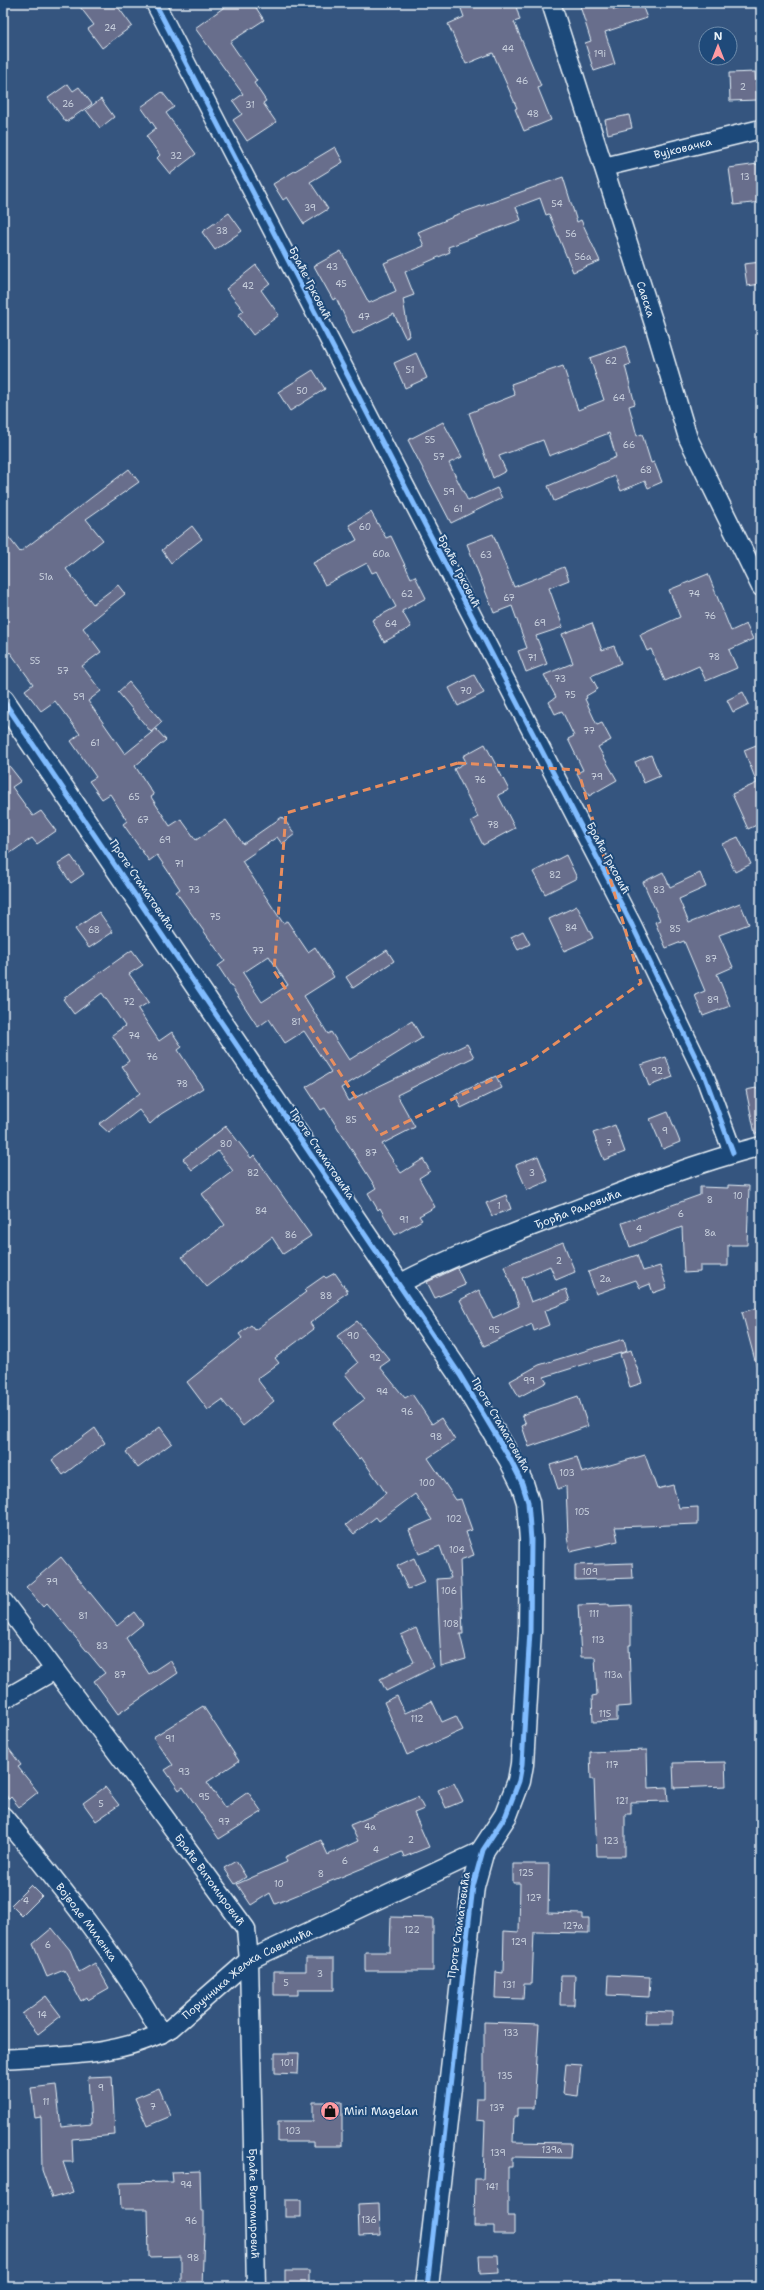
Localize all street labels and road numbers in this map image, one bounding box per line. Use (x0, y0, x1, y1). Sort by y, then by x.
street label: Вујковачка (652, 134, 713, 162)
street label: Браће Грковић (285, 244, 335, 322)
street label: Савска (633, 279, 659, 319)
street label: Браће Грковић (434, 532, 484, 610)
street label: Браће Грковић (583, 819, 633, 897)
street label: Проте Стаматовића (106, 836, 178, 934)
street label: Проте Стаматовића (286, 1105, 358, 1203)
street label: Ђорђа Радовића (532, 1185, 623, 1232)
street label: Проте Стаматовића (468, 1375, 534, 1475)
street label: Браће Витомировић (171, 1830, 249, 1929)
street label: Проте Стаматовића (444, 1871, 474, 1979)
street label: Војводе Миленка (53, 1880, 121, 1964)
street label: Поручника Жељка Савичића (179, 1924, 315, 2023)
street label: Браће Витомировић (246, 2148, 263, 2259)

